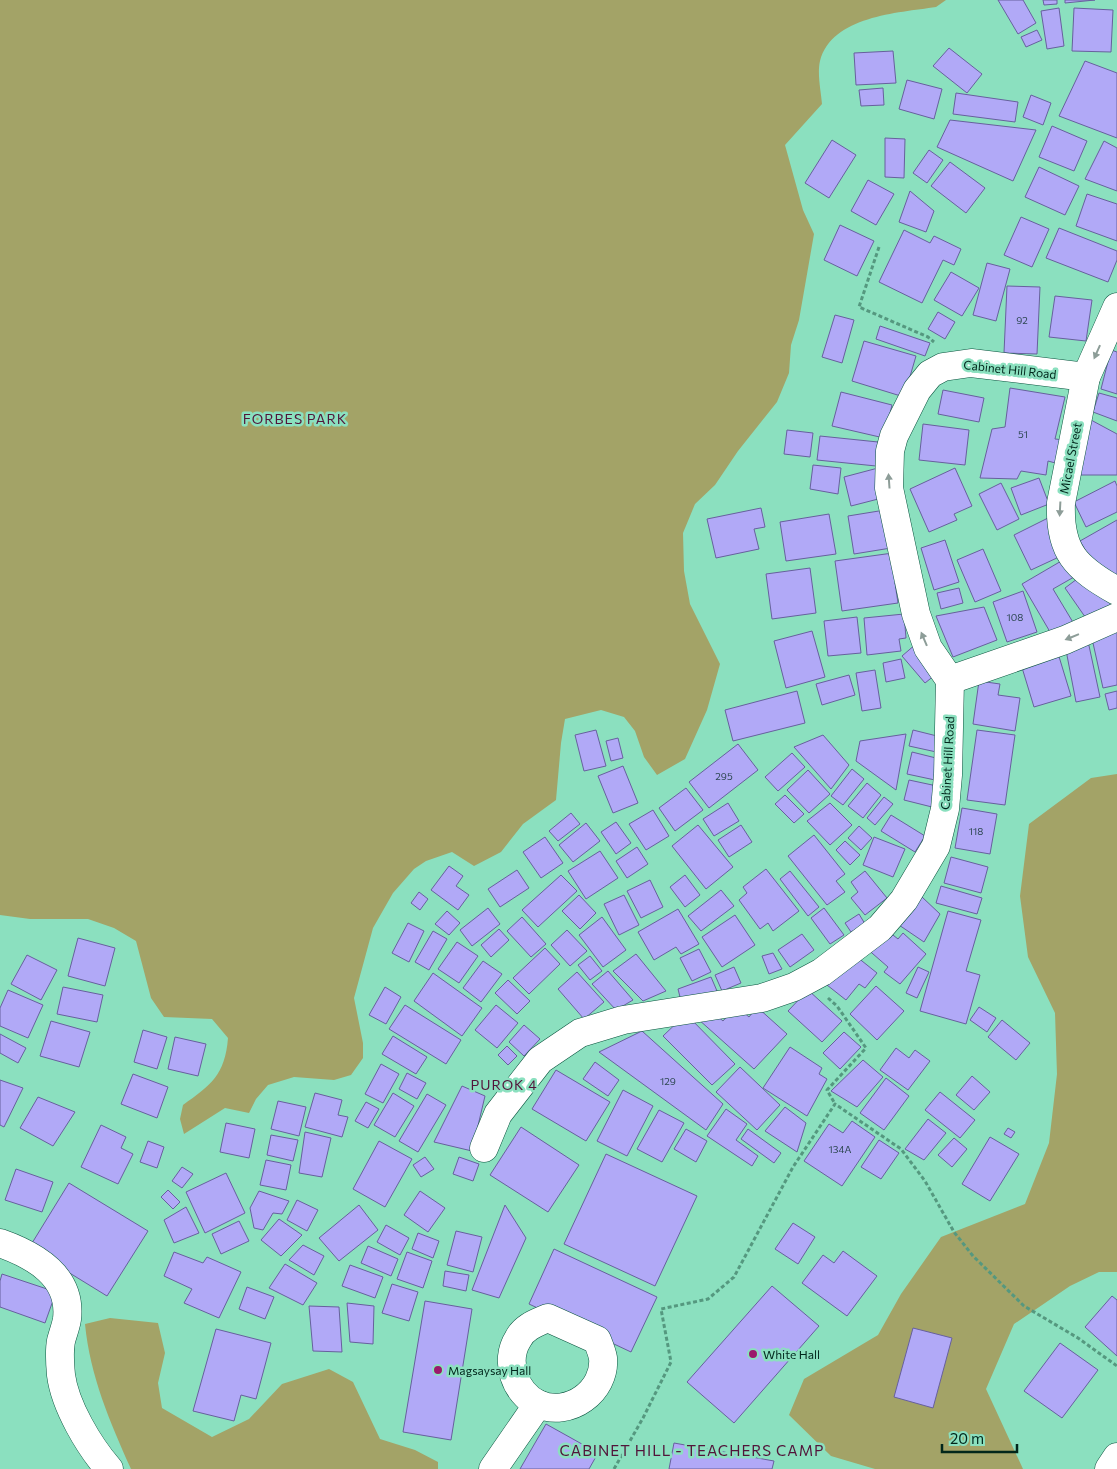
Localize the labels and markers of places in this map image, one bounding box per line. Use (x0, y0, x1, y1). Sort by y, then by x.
place label: White Hall (763, 1347, 820, 1361)
marker: White Hall (747, 1348, 759, 1360)
place label: Magsaysay Hall (448, 1363, 531, 1377)
marker: Magsaysay Hall (432, 1364, 444, 1376)

